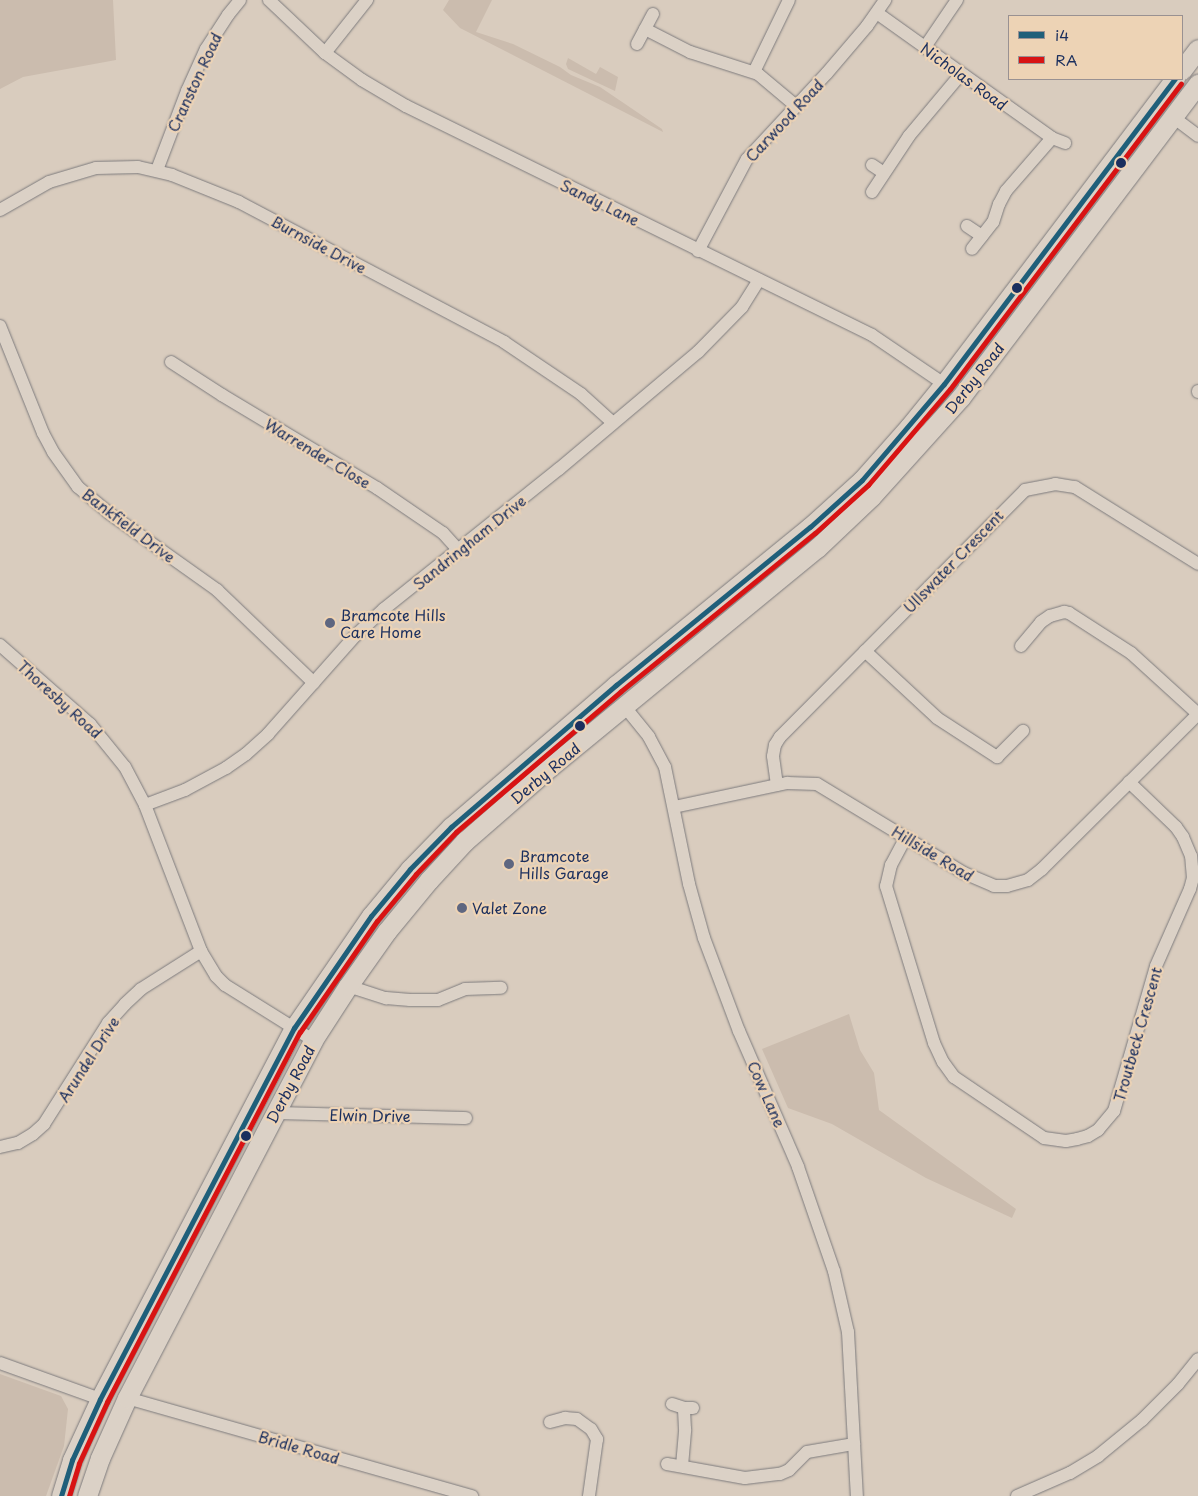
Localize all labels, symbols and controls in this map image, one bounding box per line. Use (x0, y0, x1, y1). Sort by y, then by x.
legend (1008, 15, 1183, 80)
text: i4 (1055, 23, 1069, 46)
street label: Cranston Road (163, 30, 225, 134)
street label: Nicholas Road (917, 38, 1011, 114)
text: RA (1055, 48, 1077, 71)
street label: Carwood Road (741, 75, 827, 165)
unlabelled marker (1116, 158, 1126, 168)
street label: Sandy Lane (558, 175, 642, 229)
street label: Burnside Drive (268, 211, 370, 277)
unlabelled marker (1012, 283, 1022, 293)
street label: Derby Road (940, 339, 1008, 417)
street label: Warrender Close (262, 414, 374, 492)
street label: Bankfield Drive (79, 484, 179, 566)
street label: Sandringham Drive (409, 491, 529, 593)
street label: Ullswater Crescent (899, 506, 1007, 616)
place label: Bramcote Hills Care Home (340, 605, 446, 640)
marker: Bramcote Hills Care Home (324, 617, 336, 629)
street label: Thoresby Road (14, 656, 106, 742)
unlabelled marker (575, 721, 585, 731)
street label: Derby Road (506, 738, 584, 808)
street label: Hillside Road (889, 821, 977, 885)
place label: Bramcote Hills Garage (519, 846, 609, 881)
marker: Bramcote Hills Garage (503, 858, 515, 870)
place label: Valet Zone (472, 899, 549, 917)
marker: Valet Zone (456, 902, 468, 914)
street label: Troutbeck Crescent (1109, 964, 1165, 1104)
street label: Arundel Drive (54, 1013, 122, 1105)
street label: Derby Road (262, 1042, 318, 1126)
street label: Cow Lane (744, 1058, 790, 1130)
street label: Elwin Drive (329, 1105, 411, 1125)
unlabelled marker (241, 1131, 251, 1141)
street label: Bridle Road (256, 1427, 342, 1467)

